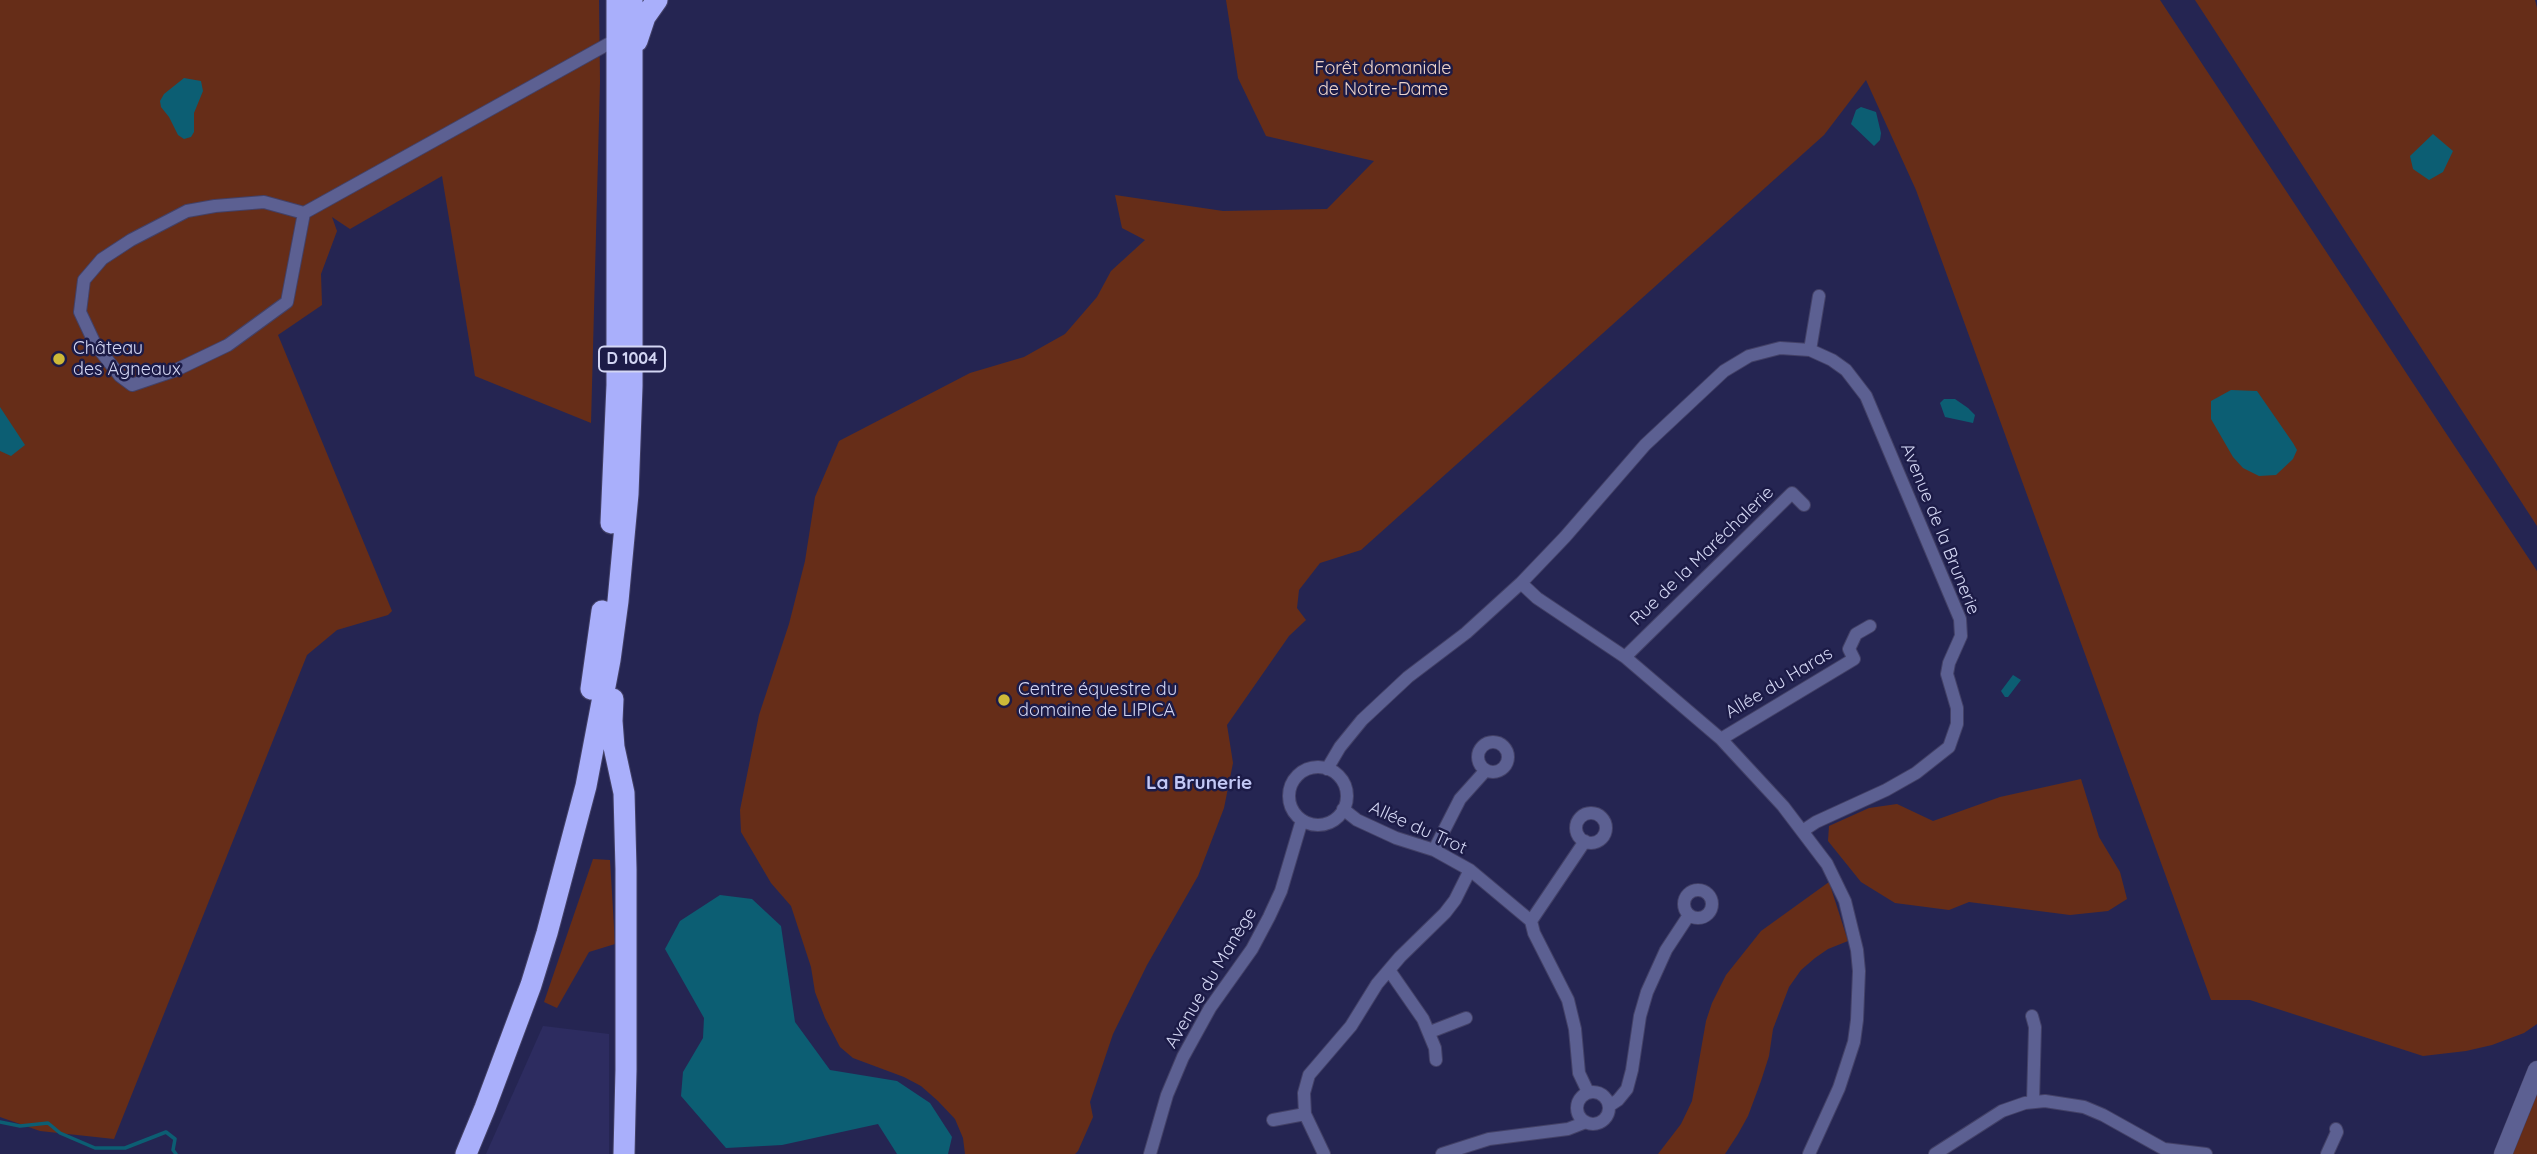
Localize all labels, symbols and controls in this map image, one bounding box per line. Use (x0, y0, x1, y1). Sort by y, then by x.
park label: Forêt domaniale de Notre-Dame (1315, 58, 1451, 100)
place label: Château des Agneaux (73, 338, 181, 380)
road number: D 1004 (599, 346, 665, 372)
marker: Château des Agneaux (51, 351, 67, 367)
street label: Avenue de la Brunerie (1896, 440, 1984, 618)
street label: Rue de la Maréchalerie (1626, 482, 1778, 630)
street label: Allée du Haras (1721, 643, 1837, 723)
place label: Centre équestre du domaine de LIPICA (1018, 679, 1177, 722)
marker: Centre équestre du domaine de LIPICA (996, 692, 1012, 708)
district label: La Brunerie (1146, 772, 1252, 794)
street label: Allée du Trot (1366, 797, 1470, 859)
street label: Avenue du Manège (1161, 904, 1261, 1052)

